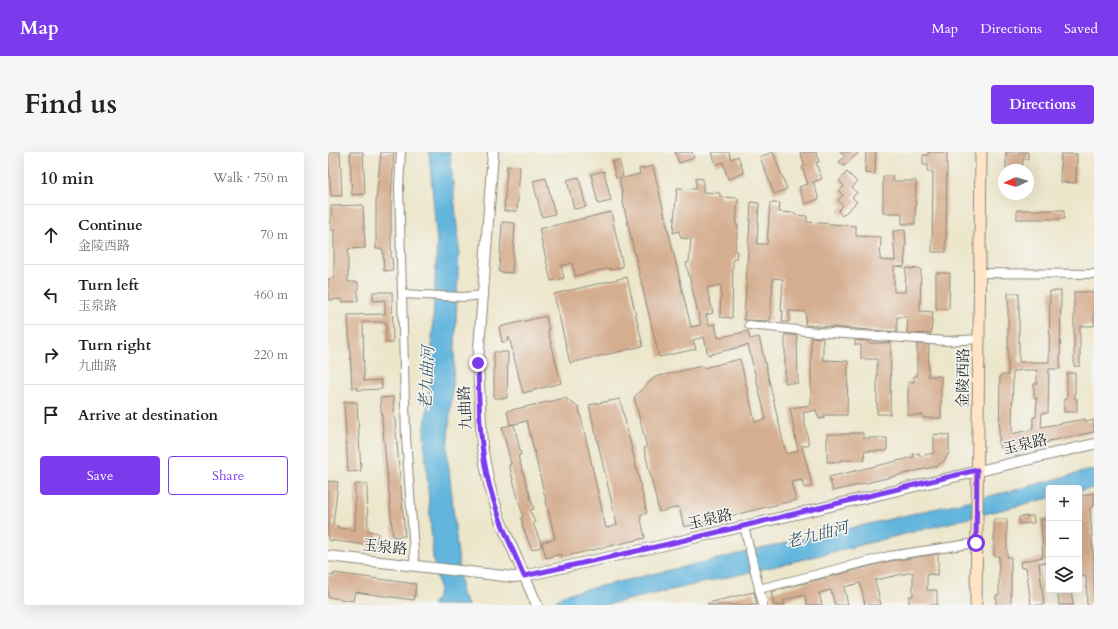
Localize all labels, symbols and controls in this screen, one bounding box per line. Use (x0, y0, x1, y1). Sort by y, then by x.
text: Map (20, 15, 59, 41)
text: Map (932, 19, 958, 38)
text: Directions (980, 19, 1042, 38)
text: Saved (1064, 19, 1098, 38)
text: Find us (24, 85, 117, 123)
button: Directions (991, 85, 1094, 124)
north arrow (998, 164, 1034, 200)
text: 10 min (40, 167, 94, 190)
text: Walk · 750 m (213, 169, 288, 187)
text: Continue (78, 215, 143, 235)
icon: ahead (40, 224, 62, 246)
text: 70 m (260, 226, 288, 244)
text: 金陵西路 (78, 237, 130, 255)
text: Turn left (78, 275, 139, 295)
icon: left (40, 284, 62, 306)
text: 460 m (254, 286, 288, 304)
text: 玉泉路 (78, 297, 117, 315)
text: Turn right (78, 335, 151, 355)
water label: 老九曲河 (414, 342, 440, 411)
icon: right (40, 344, 62, 366)
text: 220 m (254, 346, 288, 364)
street label: 金陵西路 (952, 348, 974, 408)
route end (469, 354, 487, 372)
text: 九曲路 (78, 357, 117, 375)
street label: 九曲路 (454, 385, 476, 431)
icon: arrive (40, 404, 62, 426)
text: Arrive at destination (78, 405, 218, 425)
street label: 玉泉路 (1001, 429, 1049, 459)
button: Save (40, 456, 160, 495)
button: Share (168, 456, 288, 495)
map controls (1046, 485, 1082, 593)
button: + (1046, 485, 1082, 521)
street label: 玉泉路 (686, 504, 734, 534)
water label: 老九曲河 (783, 516, 854, 553)
button: − (1046, 521, 1082, 557)
route start (967, 534, 985, 552)
street label: 玉泉路 (362, 535, 408, 559)
button: layers (1046, 557, 1082, 593)

